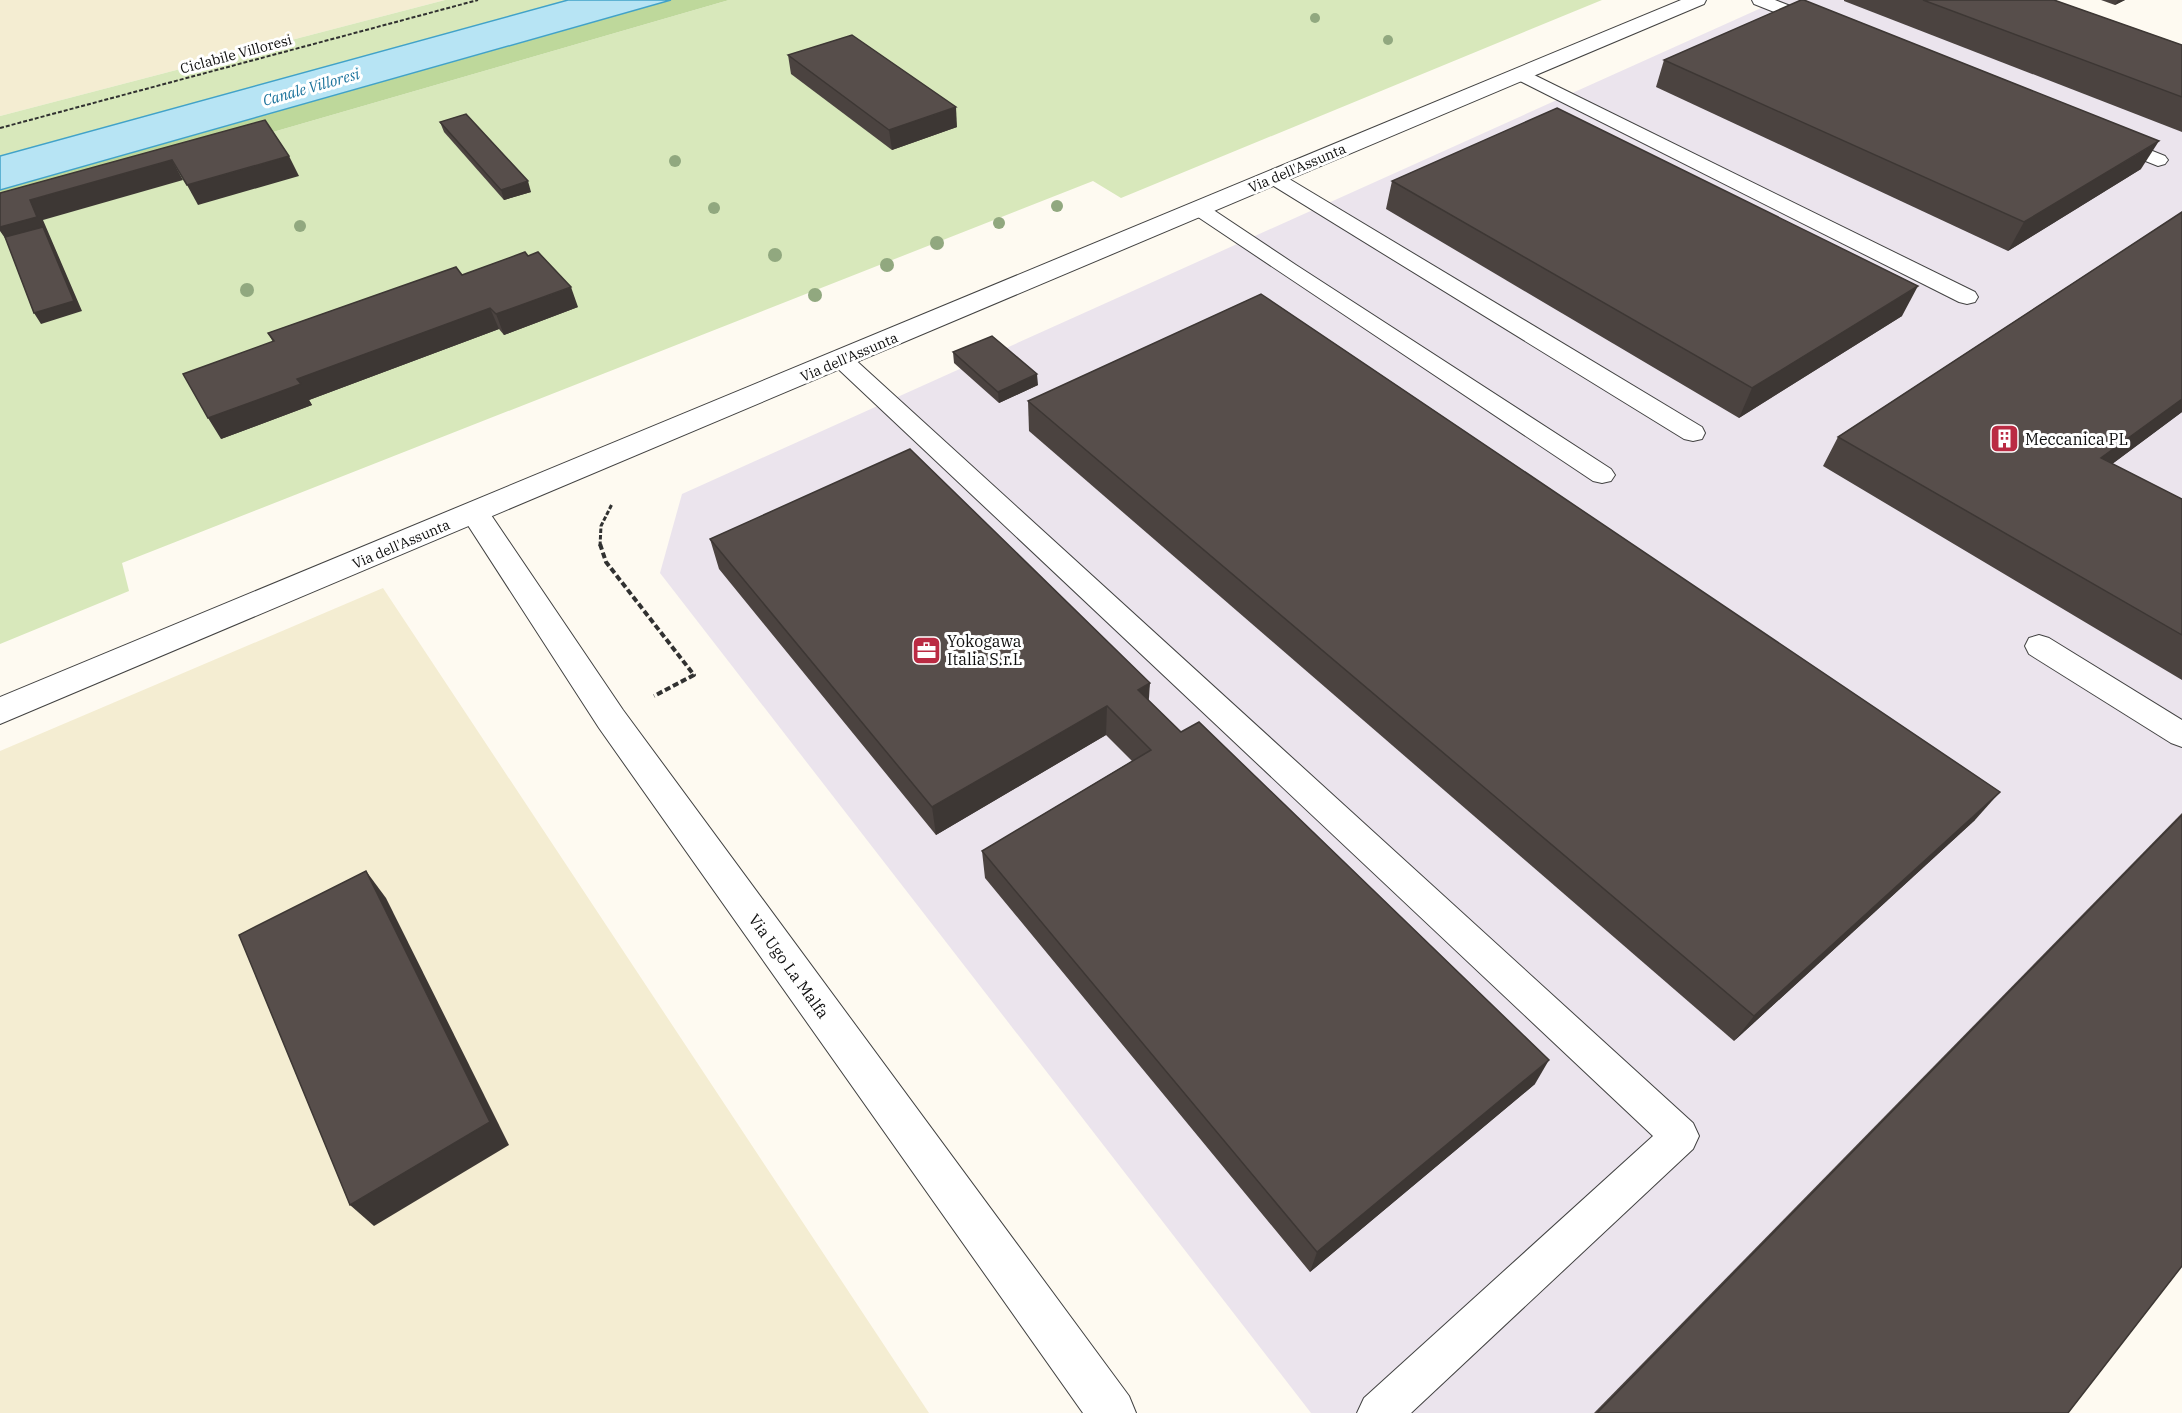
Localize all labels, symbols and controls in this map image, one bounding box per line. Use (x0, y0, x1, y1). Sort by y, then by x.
street label: Ciclabile Villoresi (178, 30, 294, 78)
water label: Canale Villoresi (260, 64, 362, 110)
street label: Via dell'Assunta (1246, 139, 1349, 197)
street label: Via dell'Assunta (798, 328, 901, 386)
building icon: Meccanica PL (1988, 423, 2020, 455)
place label: Meccanica PL (2025, 429, 2128, 449)
street label: Via dell'Assunta (350, 515, 453, 573)
place label: Yokogawa Italia S.r.L (947, 631, 1022, 669)
office icon: Yokogawa Italia S.r.L (910, 634, 942, 666)
street label: Via Ugo La Malfa (744, 910, 834, 1022)

